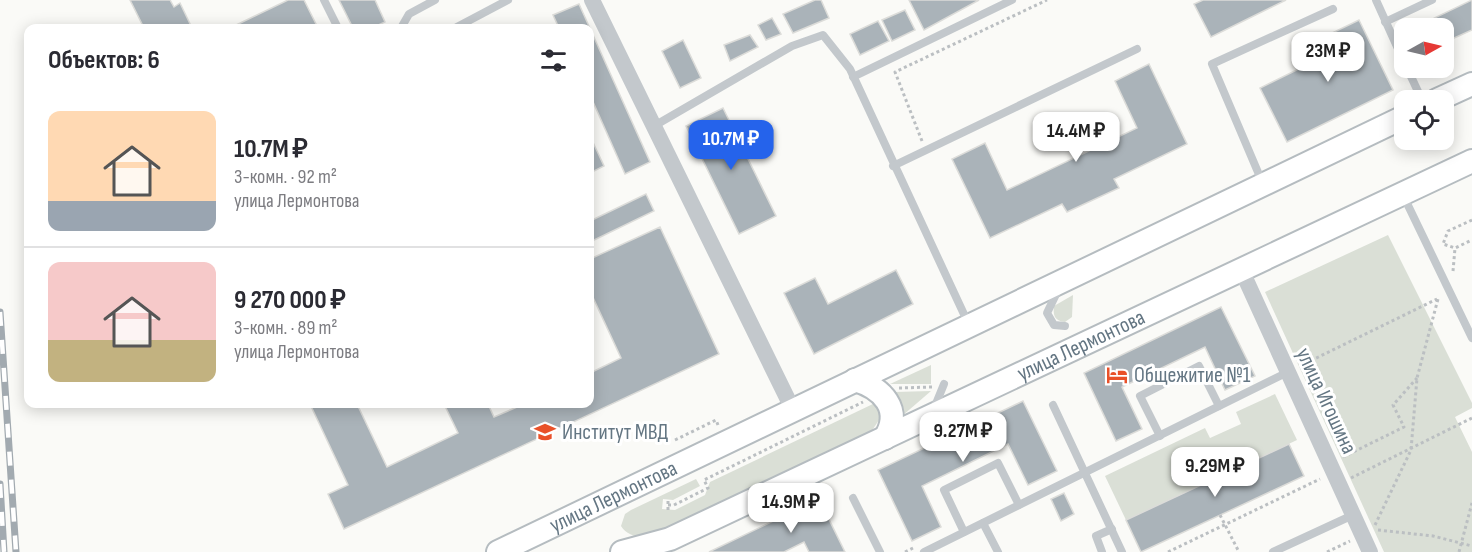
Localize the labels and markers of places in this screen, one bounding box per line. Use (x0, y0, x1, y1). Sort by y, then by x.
pin: 23M ₽ (1286, 32, 1370, 83)
pin: 14.4M ₽ (1021, 112, 1131, 163)
pin: 10.7M ₽ (676, 120, 786, 171)
place label: Общежитие №1 (1134, 362, 1251, 389)
hotel icon: Общежитие №1 (1105, 363, 1129, 387)
pin: 9.27M ₽ (908, 412, 1018, 463)
place label: Институт МВД (562, 419, 669, 446)
school or university icon: Институт МВД (533, 420, 557, 444)
pin: 9.29M ₽ (1160, 447, 1270, 498)
pin: 14.9M ₽ (736, 483, 846, 534)

